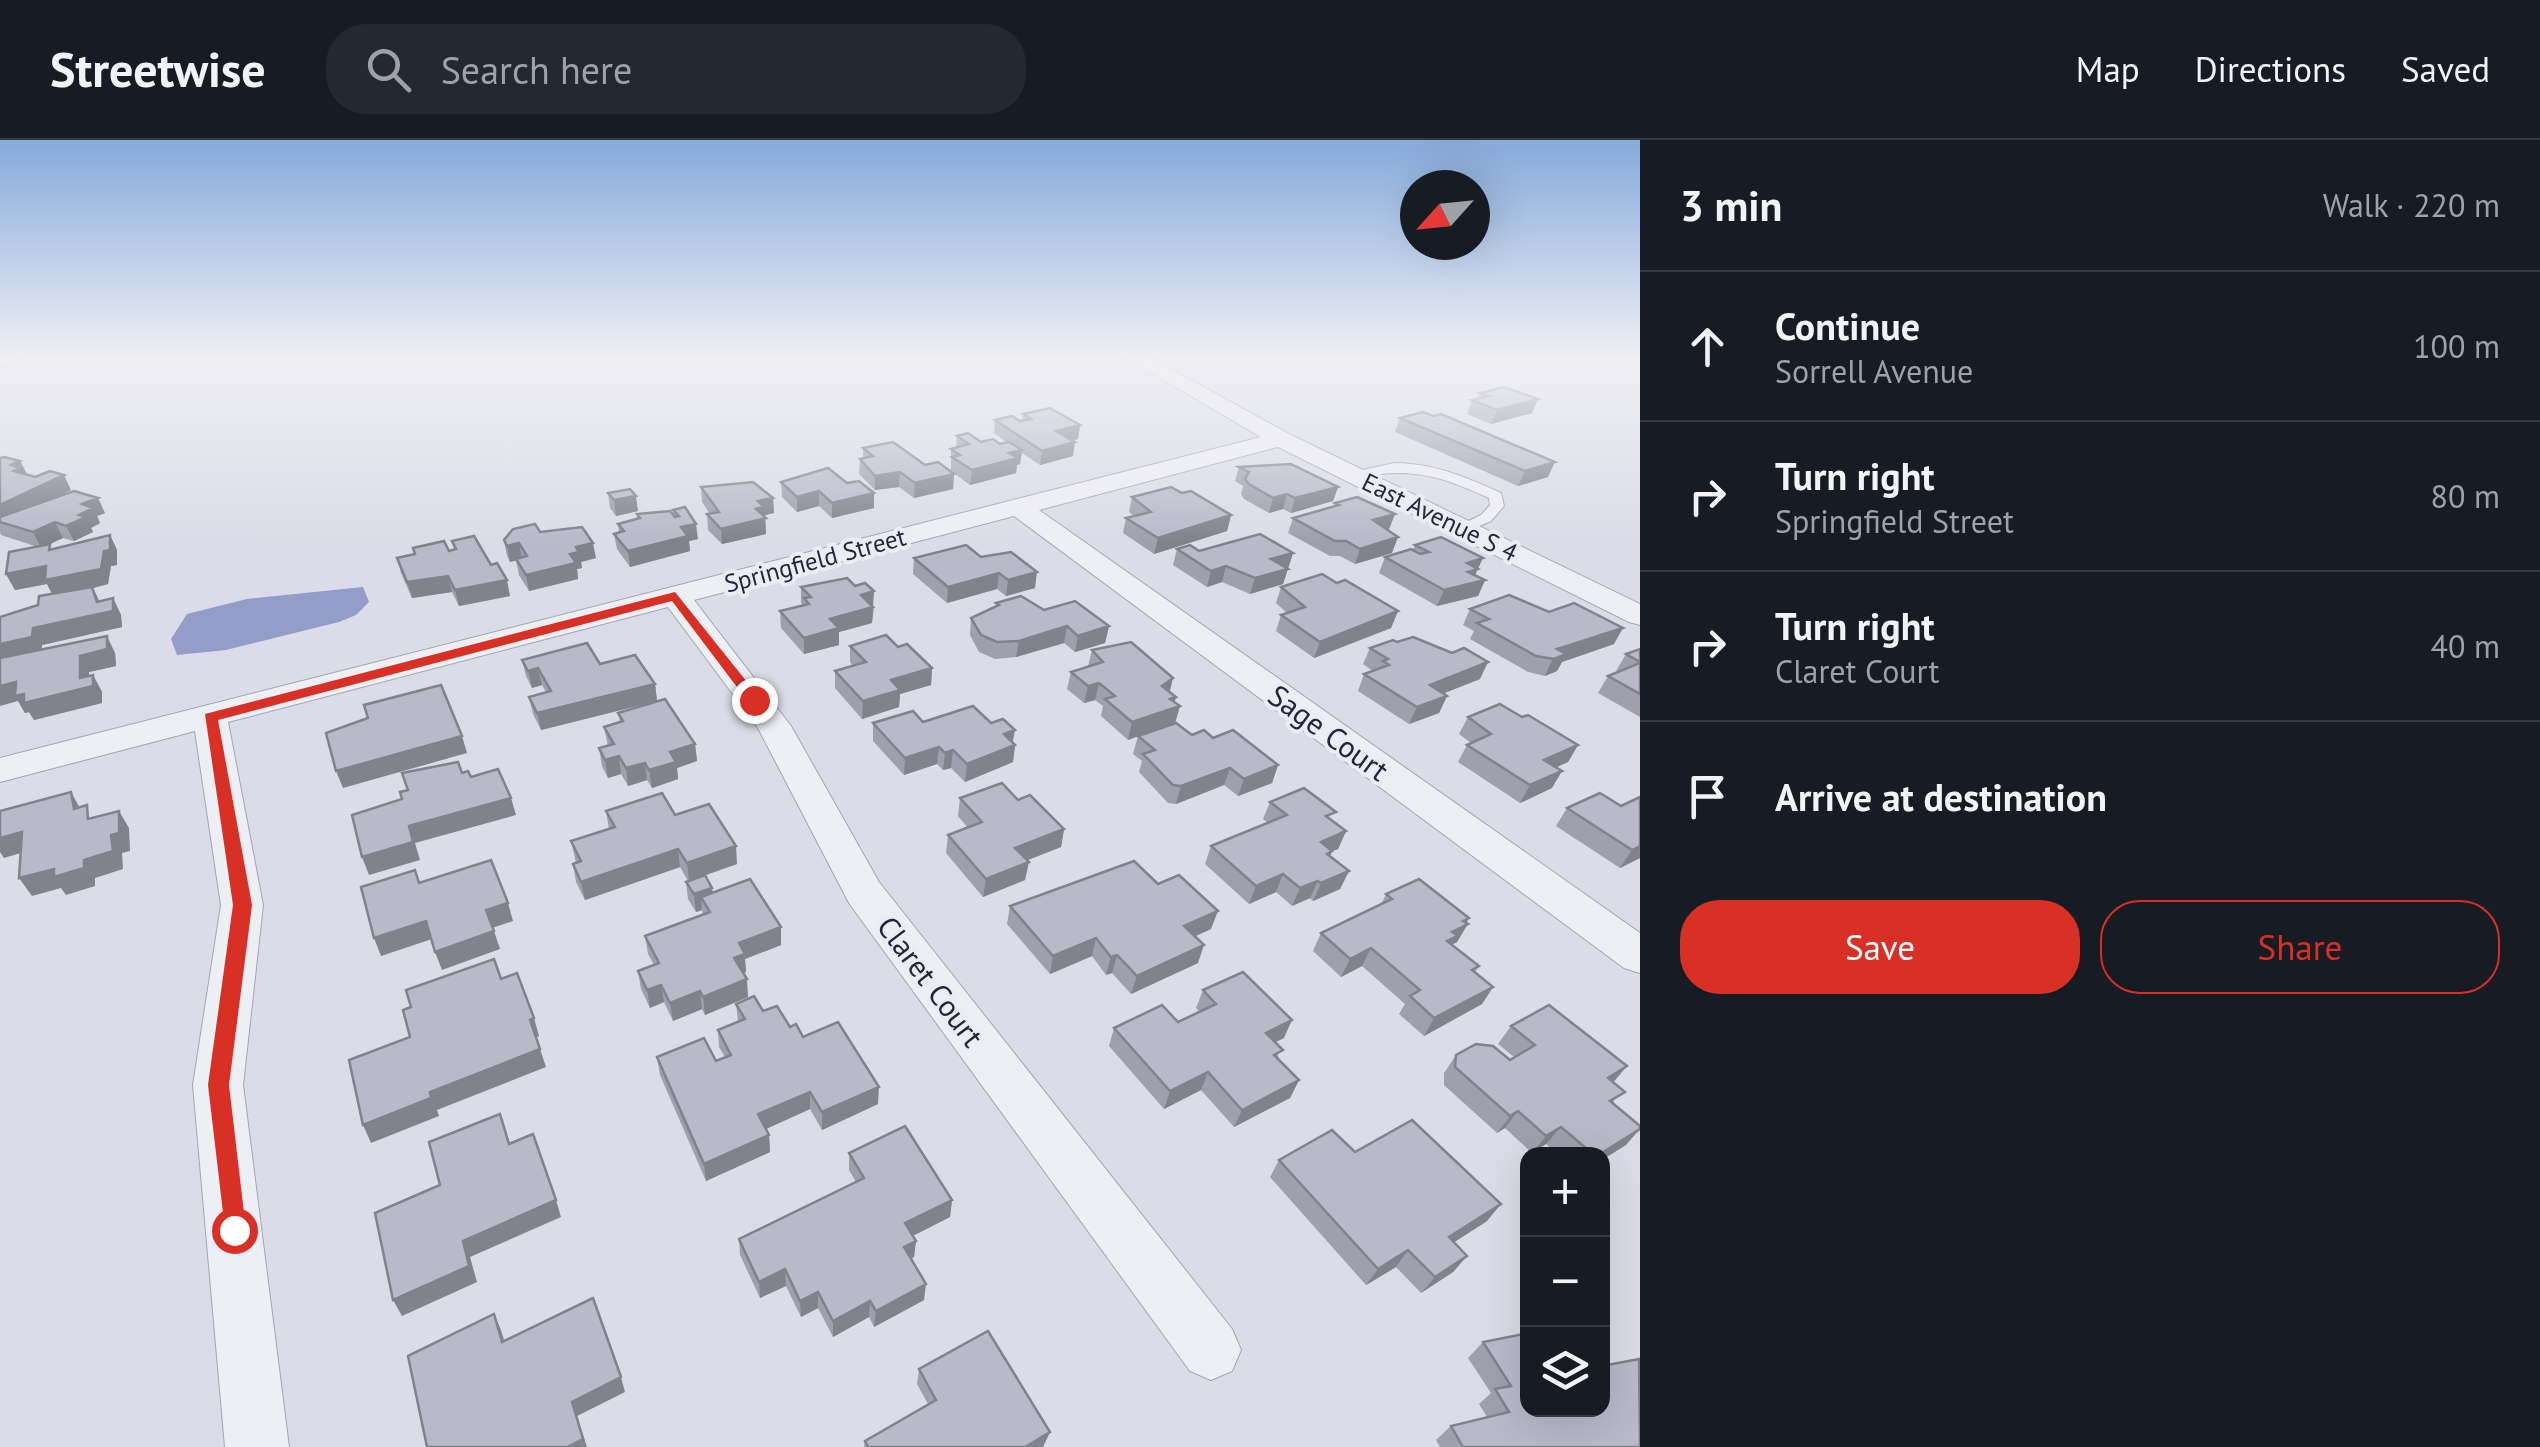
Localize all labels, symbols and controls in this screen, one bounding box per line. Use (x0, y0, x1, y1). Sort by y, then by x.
search box (326, 24, 1026, 114)
text: Streetwise (50, 38, 266, 100)
icon: search (361, 42, 416, 97)
text: Search here (441, 45, 632, 94)
text: Map (2076, 46, 2140, 92)
text: Directions (2195, 46, 2346, 92)
text: Saved (2401, 46, 2490, 92)
north arrow (1400, 170, 1490, 260)
text: 3 min (1680, 178, 1782, 233)
text: Walk · 220 m (2323, 184, 2500, 226)
text: Continue (1775, 301, 1920, 350)
icon: ahead (1680, 319, 1735, 374)
text: 100 m (2413, 325, 2500, 367)
text: Sorrell Avenue (1775, 350, 1973, 392)
text: Turn right (1775, 451, 1935, 500)
street label: East Avenue S 4 (1357, 466, 1523, 569)
icon: right (1680, 469, 1735, 524)
text: 80 m (2431, 475, 2500, 517)
text: Springfield Street (1775, 500, 2014, 542)
street label: Springfield Street (721, 520, 910, 600)
text: Turn right (1775, 601, 1935, 650)
icon: right (1680, 619, 1735, 674)
text: 40 m (2431, 625, 2500, 667)
text: Claret Court (1775, 650, 1939, 692)
street label: Sage Court (1261, 675, 1397, 789)
route end (732, 678, 778, 724)
icon: arrive (1680, 769, 1735, 824)
text: Arrive at destination (1775, 772, 2107, 821)
button: Save (1680, 900, 2080, 994)
button: Share (2100, 900, 2500, 994)
street label: Claret Court (869, 908, 993, 1054)
map controls (1520, 1147, 1610, 1417)
button: + (1520, 1147, 1610, 1237)
route start (212, 1208, 258, 1254)
button: − (1520, 1237, 1610, 1327)
button: layers (1520, 1327, 1610, 1417)

